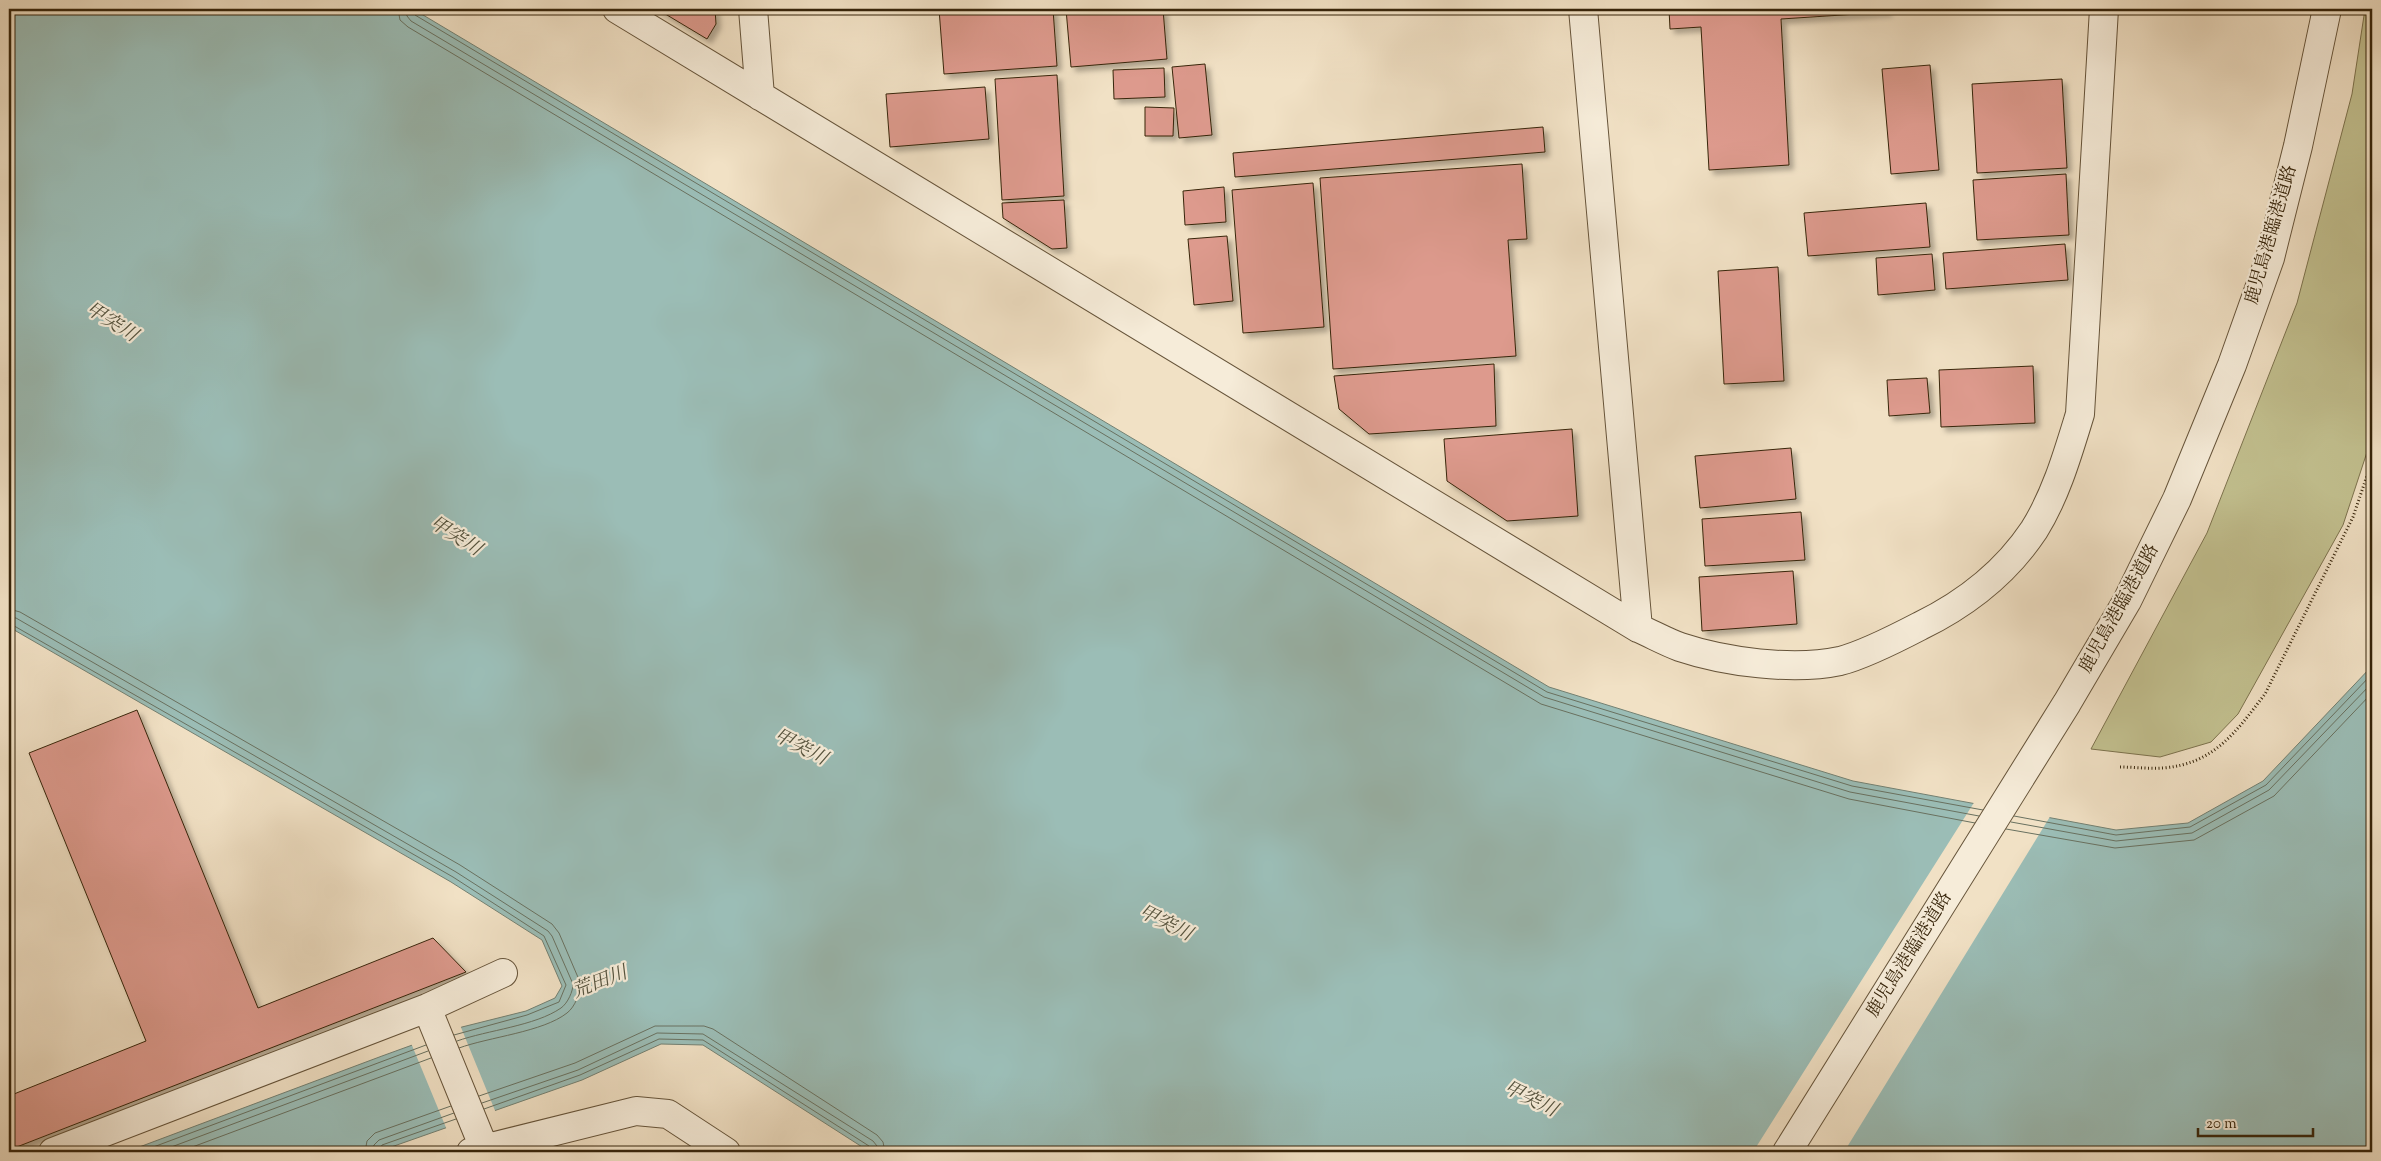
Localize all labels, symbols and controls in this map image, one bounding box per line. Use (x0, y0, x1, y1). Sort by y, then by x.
street label: 鹿児島港臨港道路 (2240, 162, 2304, 308)
water label: 甲突川 (80, 296, 144, 351)
water label: 甲突川 (424, 510, 488, 565)
street label: 鹿児島港臨港道路 (2074, 540, 2166, 678)
water label: 甲突川 (768, 723, 833, 774)
street label: 鹿児島港臨港道路 (1861, 887, 1959, 1023)
water label: 甲突川 (1133, 899, 1198, 950)
water label: 荒田川 (569, 959, 633, 1006)
water label: 甲突川 (1498, 1075, 1563, 1126)
scale bar (2198, 1106, 2314, 1138)
text: 20 m (2206, 1114, 2237, 1135)

